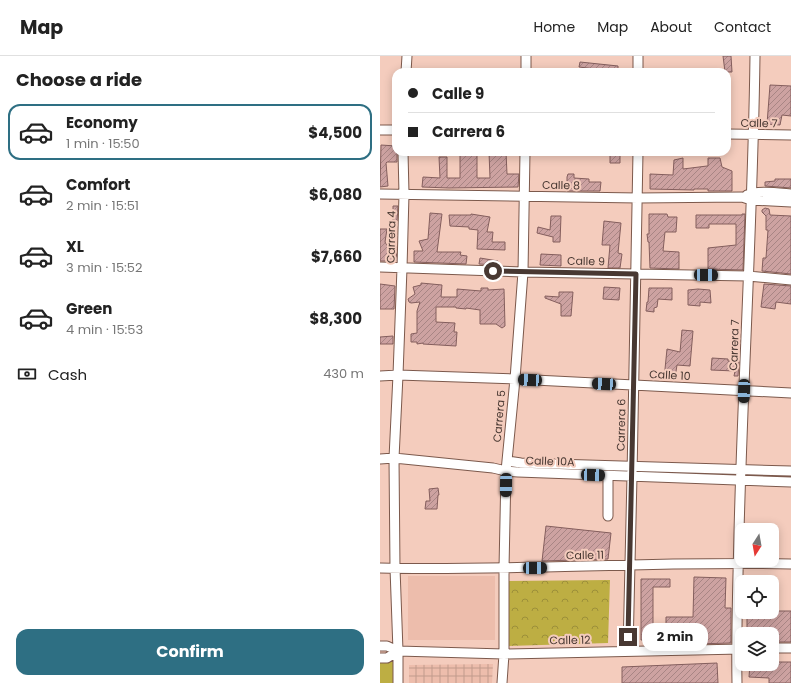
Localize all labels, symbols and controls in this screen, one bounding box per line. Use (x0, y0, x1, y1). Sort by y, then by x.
text: Map (20, 14, 63, 41)
text: Home (533, 17, 575, 37)
text: Map (597, 17, 628, 37)
text: About (650, 17, 692, 37)
text: Contact (714, 17, 771, 37)
text: Choose a ride (16, 67, 142, 92)
text: Calle 9 (432, 83, 484, 104)
text: Economy (66, 112, 138, 133)
icon: car (18, 114, 54, 150)
street label: Calle 7 (740, 115, 778, 131)
text: Carrera 6 (432, 121, 505, 142)
text: $4,500 (308, 122, 362, 143)
text: 1 min · 15:50 (66, 134, 140, 153)
text: Comfort (66, 174, 130, 195)
icon: car (18, 176, 54, 212)
street label: Calle 8 (542, 177, 580, 193)
text: $6,080 (309, 184, 362, 205)
text: 2 min · 15:51 (66, 196, 139, 215)
street label: Carrera 4 (383, 211, 399, 263)
text: XL (66, 236, 84, 257)
icon: car (18, 238, 54, 274)
text: $7,660 (311, 246, 362, 267)
street label: Calle 9 (567, 253, 605, 269)
text: 3 min · 15:52 (66, 258, 142, 277)
route start (484, 262, 502, 280)
car (694, 269, 718, 281)
text: Green (66, 298, 112, 319)
icon: car (18, 300, 54, 336)
text: $8,300 (309, 308, 362, 329)
street label: Carrera 7 (725, 319, 743, 371)
text: 4 min · 15:53 (66, 320, 143, 339)
icon: cash (16, 363, 38, 385)
text: Cash (48, 364, 87, 385)
text: 430 m (323, 364, 364, 383)
street label: Calle 10 (649, 366, 691, 384)
car (518, 373, 542, 387)
car (592, 377, 616, 391)
car (738, 379, 750, 403)
street label: Carrera 5 (489, 389, 509, 443)
street label: Carrera 6 (613, 399, 629, 451)
street label: Calle 10A (525, 452, 575, 470)
car (581, 469, 605, 481)
car (500, 473, 512, 497)
north arrow (735, 523, 779, 567)
map controls (735, 523, 779, 671)
street label: Calle 11 (566, 547, 604, 563)
car (523, 562, 547, 574)
button: locate (735, 575, 779, 619)
callout: 2 min (642, 623, 708, 651)
text: 2 min (657, 627, 693, 646)
button: layers (735, 627, 779, 671)
route end (619, 628, 637, 646)
button: Confirm (16, 629, 364, 675)
street label: Calle 12 (549, 632, 591, 648)

